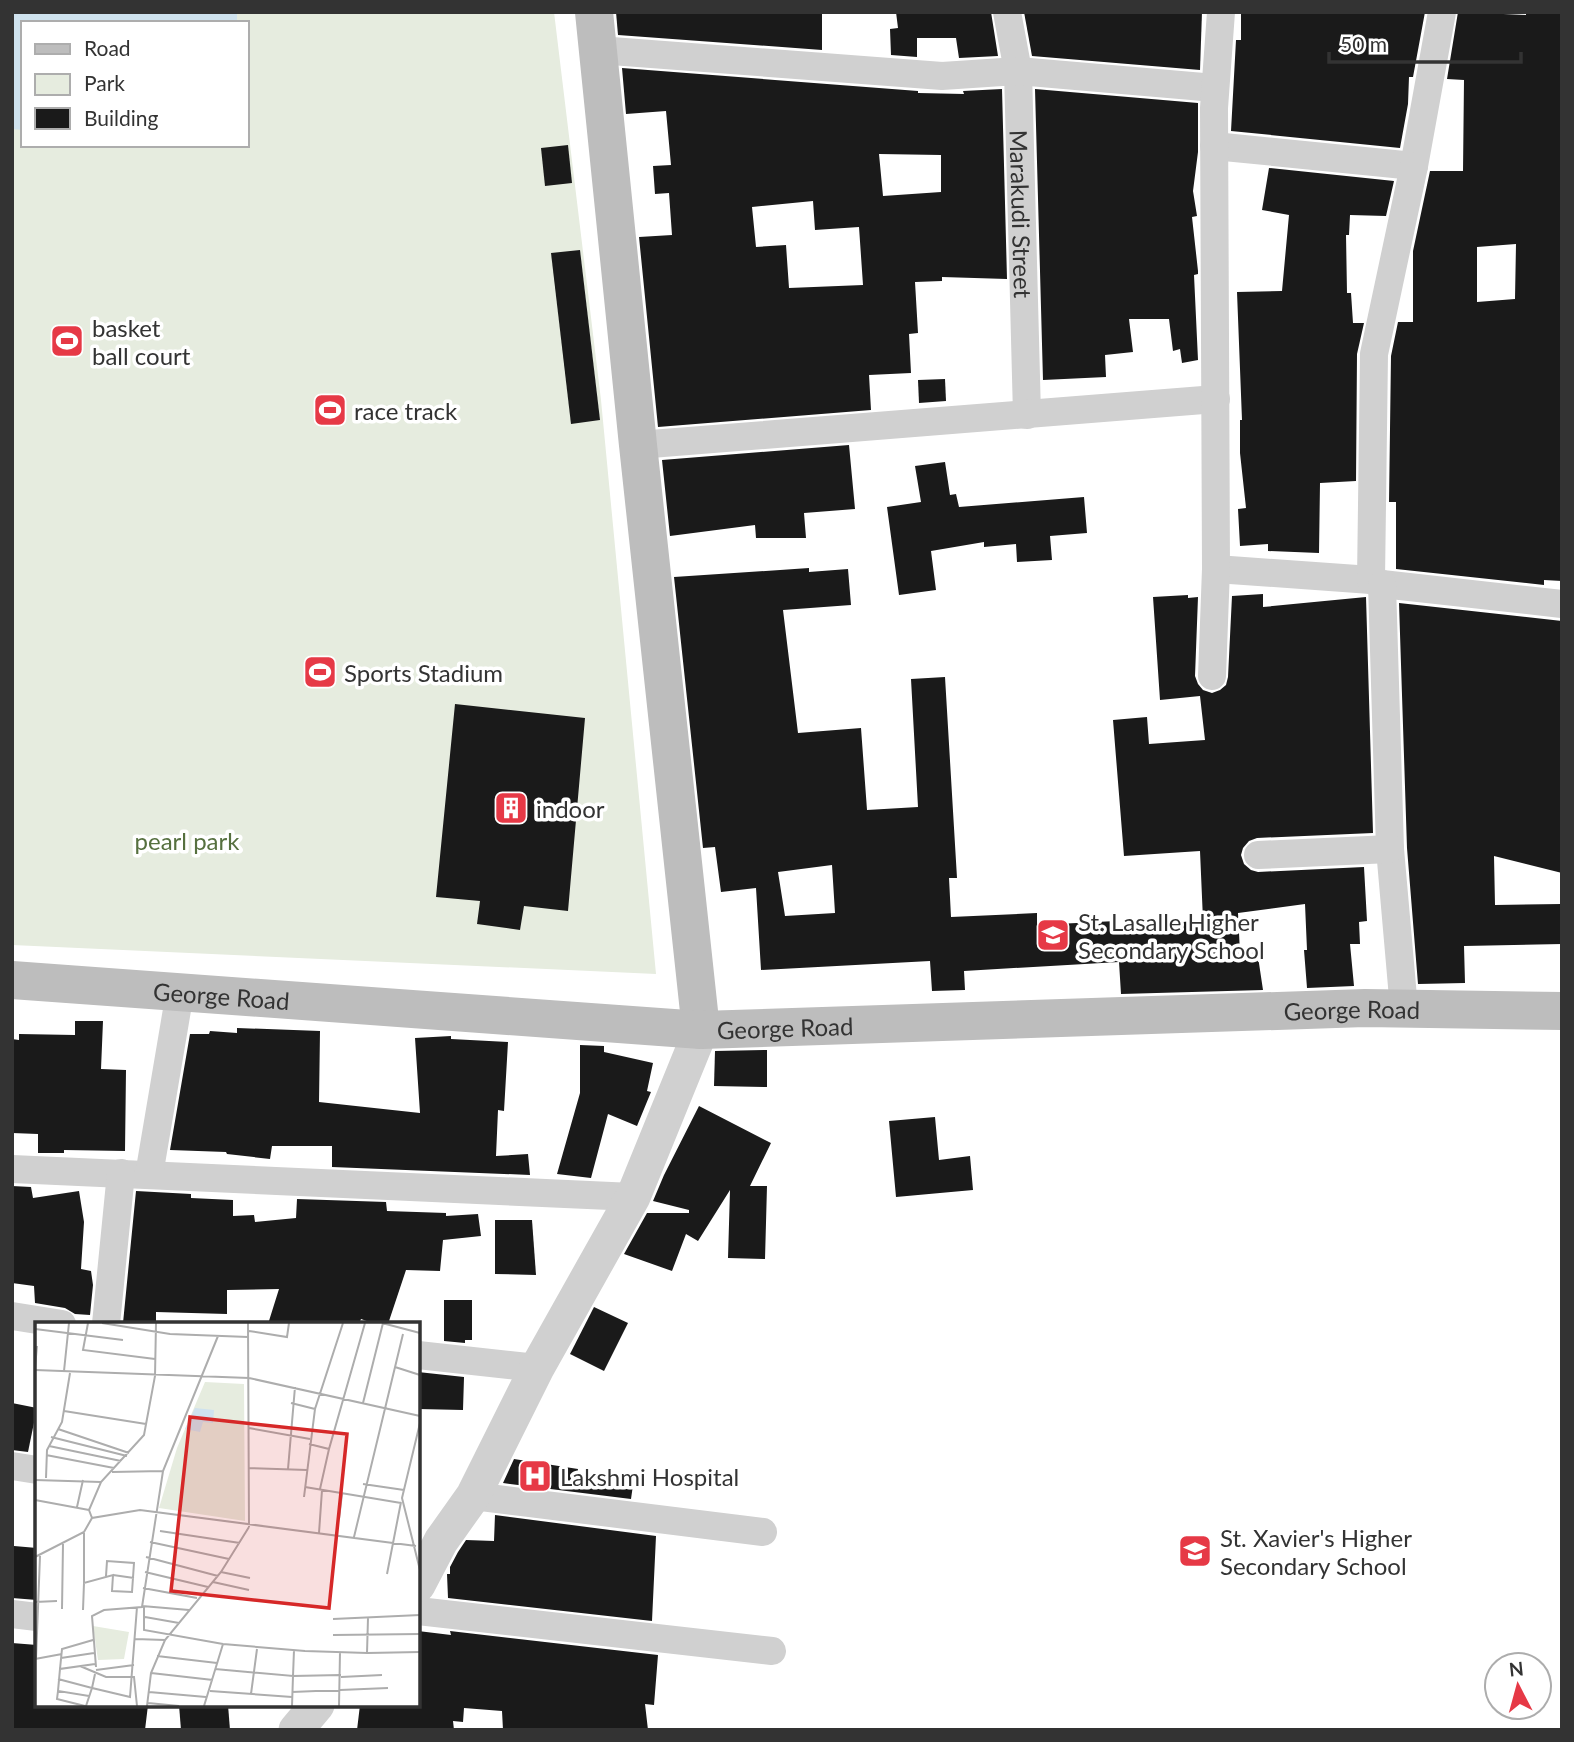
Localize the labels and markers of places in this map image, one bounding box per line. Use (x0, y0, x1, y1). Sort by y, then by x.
place label: basket ball court (92, 313, 191, 370)
sports icon: basket ball court (48, 322, 86, 360)
sports icon: race track (311, 391, 349, 429)
place label: race track (354, 396, 458, 425)
sports icon: Sports Stadium (301, 653, 339, 691)
place label: Sports Stadium (344, 658, 503, 687)
building icon: indoor (492, 789, 530, 827)
place label: indoor (536, 794, 605, 823)
place label: St. Lasalle Higher Secondary School (1078, 907, 1265, 964)
school or university icon: St. Lasalle Higher Secondary School (1034, 916, 1072, 954)
hospital icon: Lakshmi Hospital (516, 1457, 554, 1495)
place label: Lakshmi Hospital (560, 1462, 739, 1491)
place label: St. Xavier's Higher Secondary School (1220, 1523, 1412, 1580)
school or university icon: St. Xavier's Higher Secondary School (1176, 1532, 1214, 1570)

